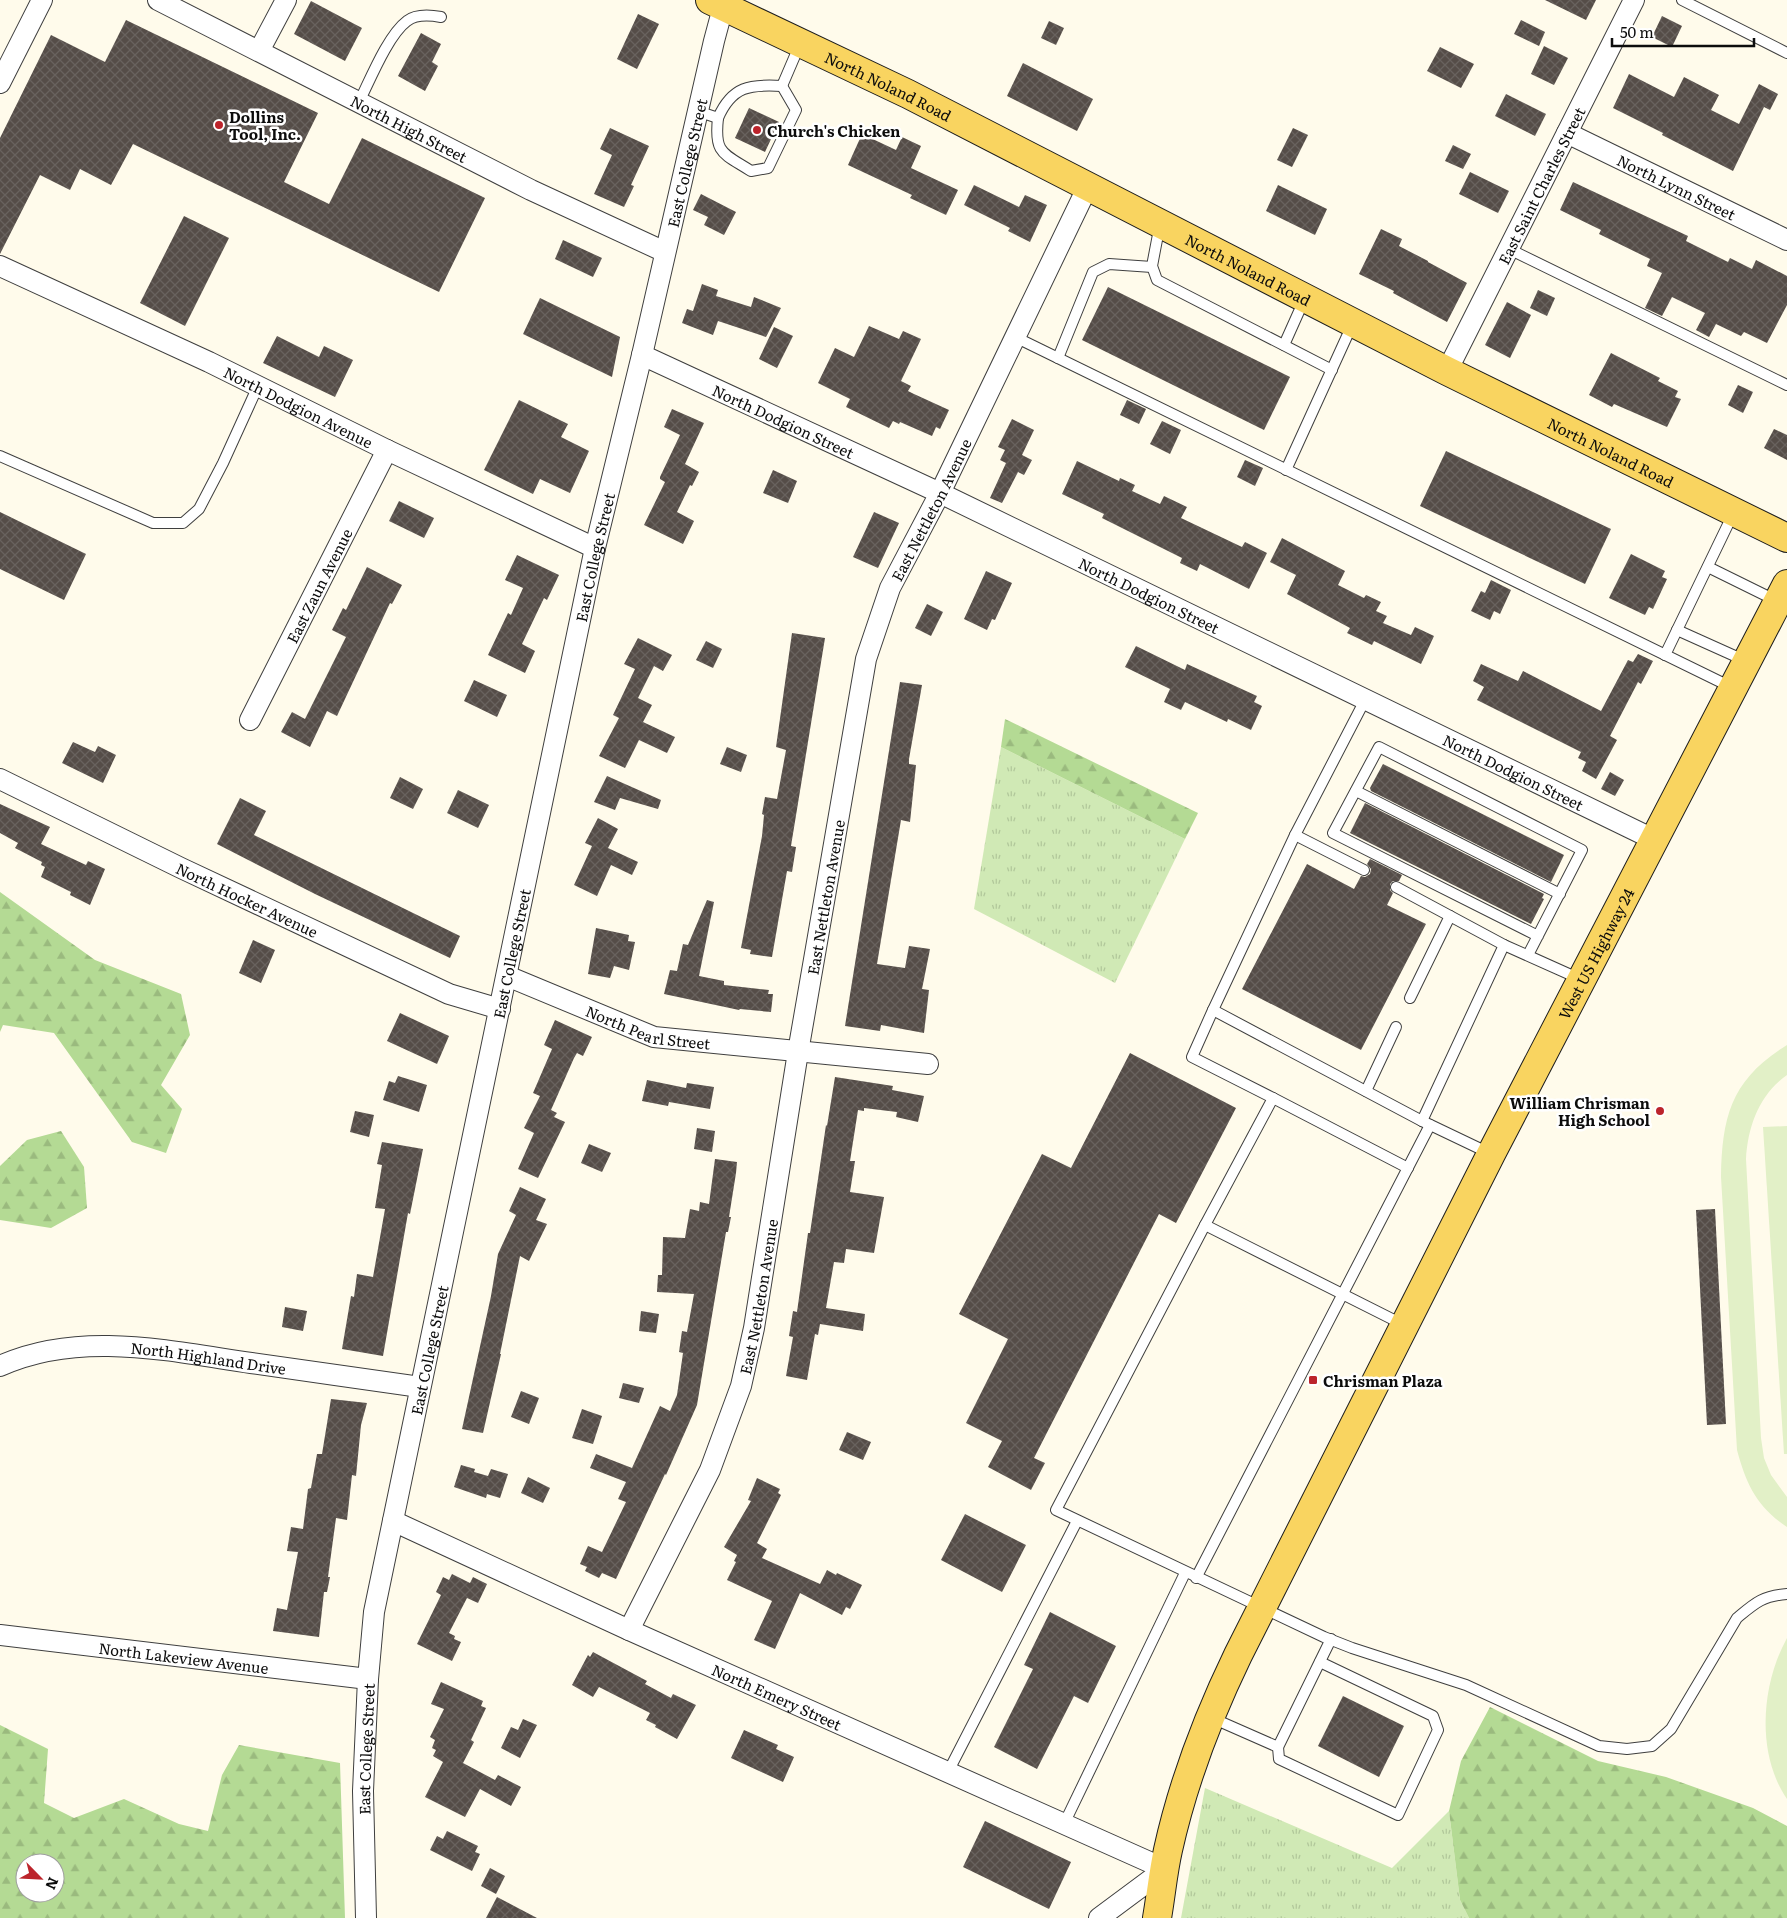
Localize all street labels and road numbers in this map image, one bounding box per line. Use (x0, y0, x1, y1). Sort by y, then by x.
street label: North Noland Road (821, 45, 956, 126)
street label: North High Street (347, 89, 472, 167)
street label: East College Street (660, 96, 712, 230)
street label: East Saint Charles Street (1491, 102, 1590, 268)
street label: North Lynn Street (1613, 148, 1740, 225)
street label: North Noland Road (1182, 227, 1315, 311)
street label: North Dodgion Avenue (220, 360, 377, 453)
street label: North Dodgion Street (709, 378, 858, 463)
street label: North Noland Road (1544, 411, 1678, 492)
street label: East Nettleton Avenue (884, 434, 976, 585)
street label: East College Street (568, 490, 620, 624)
street label: East Zaun Avenue (280, 524, 357, 647)
street label: North Dodgion Street (1075, 551, 1224, 639)
street label: North Dodgion Street (1439, 727, 1588, 815)
street label: East Nettleton Avenue (800, 817, 850, 977)
street label: North Hocker Avenue (172, 856, 322, 943)
street label: West US Highway 24 (1552, 884, 1639, 1023)
street label: East College Street (486, 887, 535, 1020)
street label: North Pearl Street (582, 999, 711, 1054)
street label: East Nettleton Avenue (732, 1217, 783, 1376)
street label: East College Street (404, 1283, 453, 1417)
street label: North Highland Drive (130, 1335, 288, 1379)
street label: North Lakeview Avenue (97, 1635, 270, 1679)
street label: North Emery Street (708, 1657, 846, 1735)
street label: East College Street (351, 1683, 379, 1815)

